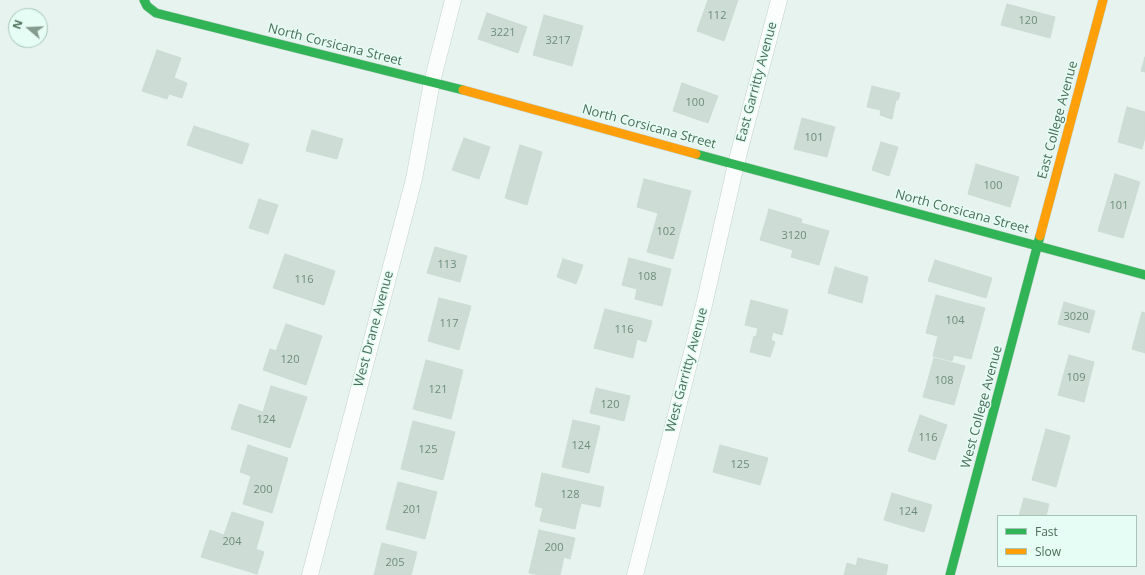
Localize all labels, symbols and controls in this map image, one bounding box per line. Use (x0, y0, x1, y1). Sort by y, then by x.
north arrow (8, 8, 48, 48)
house number: 112 (708, 9, 726, 23)
house number: 120 (1019, 14, 1037, 28)
text: N (9, 18, 26, 31)
street label: East Garritty Avenue (733, 20, 781, 144)
street label: North Corsicana Street (266, 21, 404, 69)
house number: 3221 (490, 26, 516, 40)
house number: 3217 (545, 34, 571, 48)
street label: East College Avenue (1035, 59, 1081, 181)
house number: 100 (686, 96, 704, 110)
street label: North Corsicana Street (580, 102, 718, 152)
house number: 101 (805, 131, 823, 145)
house number: 100 (984, 179, 1002, 193)
street label: North Corsicana Street (893, 187, 1031, 237)
house number: 101 (1110, 199, 1128, 213)
house number: 102 (657, 225, 675, 239)
house number: 3120 (781, 229, 807, 243)
house number: 113 (438, 258, 456, 272)
street label: West Drane Avenue (351, 269, 397, 389)
house number: 108 (638, 270, 656, 284)
house number: 116 (295, 273, 313, 287)
street label: West Garritty Avenue (663, 306, 711, 434)
house number: 3020 (1063, 310, 1089, 324)
house number: 104 (946, 314, 964, 328)
house number: 117 (440, 317, 458, 331)
house number: 116 (615, 323, 633, 337)
street label: West College Avenue (958, 344, 1006, 470)
house number: 120 (281, 353, 299, 367)
house number: 109 (1067, 371, 1085, 385)
house number: 108 (935, 374, 953, 388)
house number: 121 (429, 383, 447, 397)
house number: 120 (601, 398, 619, 412)
house number: 124 (257, 413, 275, 427)
house number: 116 (919, 431, 937, 445)
house number: 124 (572, 439, 590, 453)
house number: 125 (419, 443, 437, 457)
house number: 125 (731, 458, 749, 472)
house number: 200 (254, 483, 272, 497)
house number: 128 (561, 488, 579, 502)
house number: 201 (403, 503, 421, 517)
house number: 124 (899, 505, 917, 519)
legend (997, 515, 1137, 567)
text: Fast (1035, 523, 1058, 540)
house number: 204 (223, 535, 241, 549)
house number: 200 (545, 541, 563, 555)
text: Slow (1035, 543, 1061, 560)
house number: 205 (386, 556, 404, 570)

